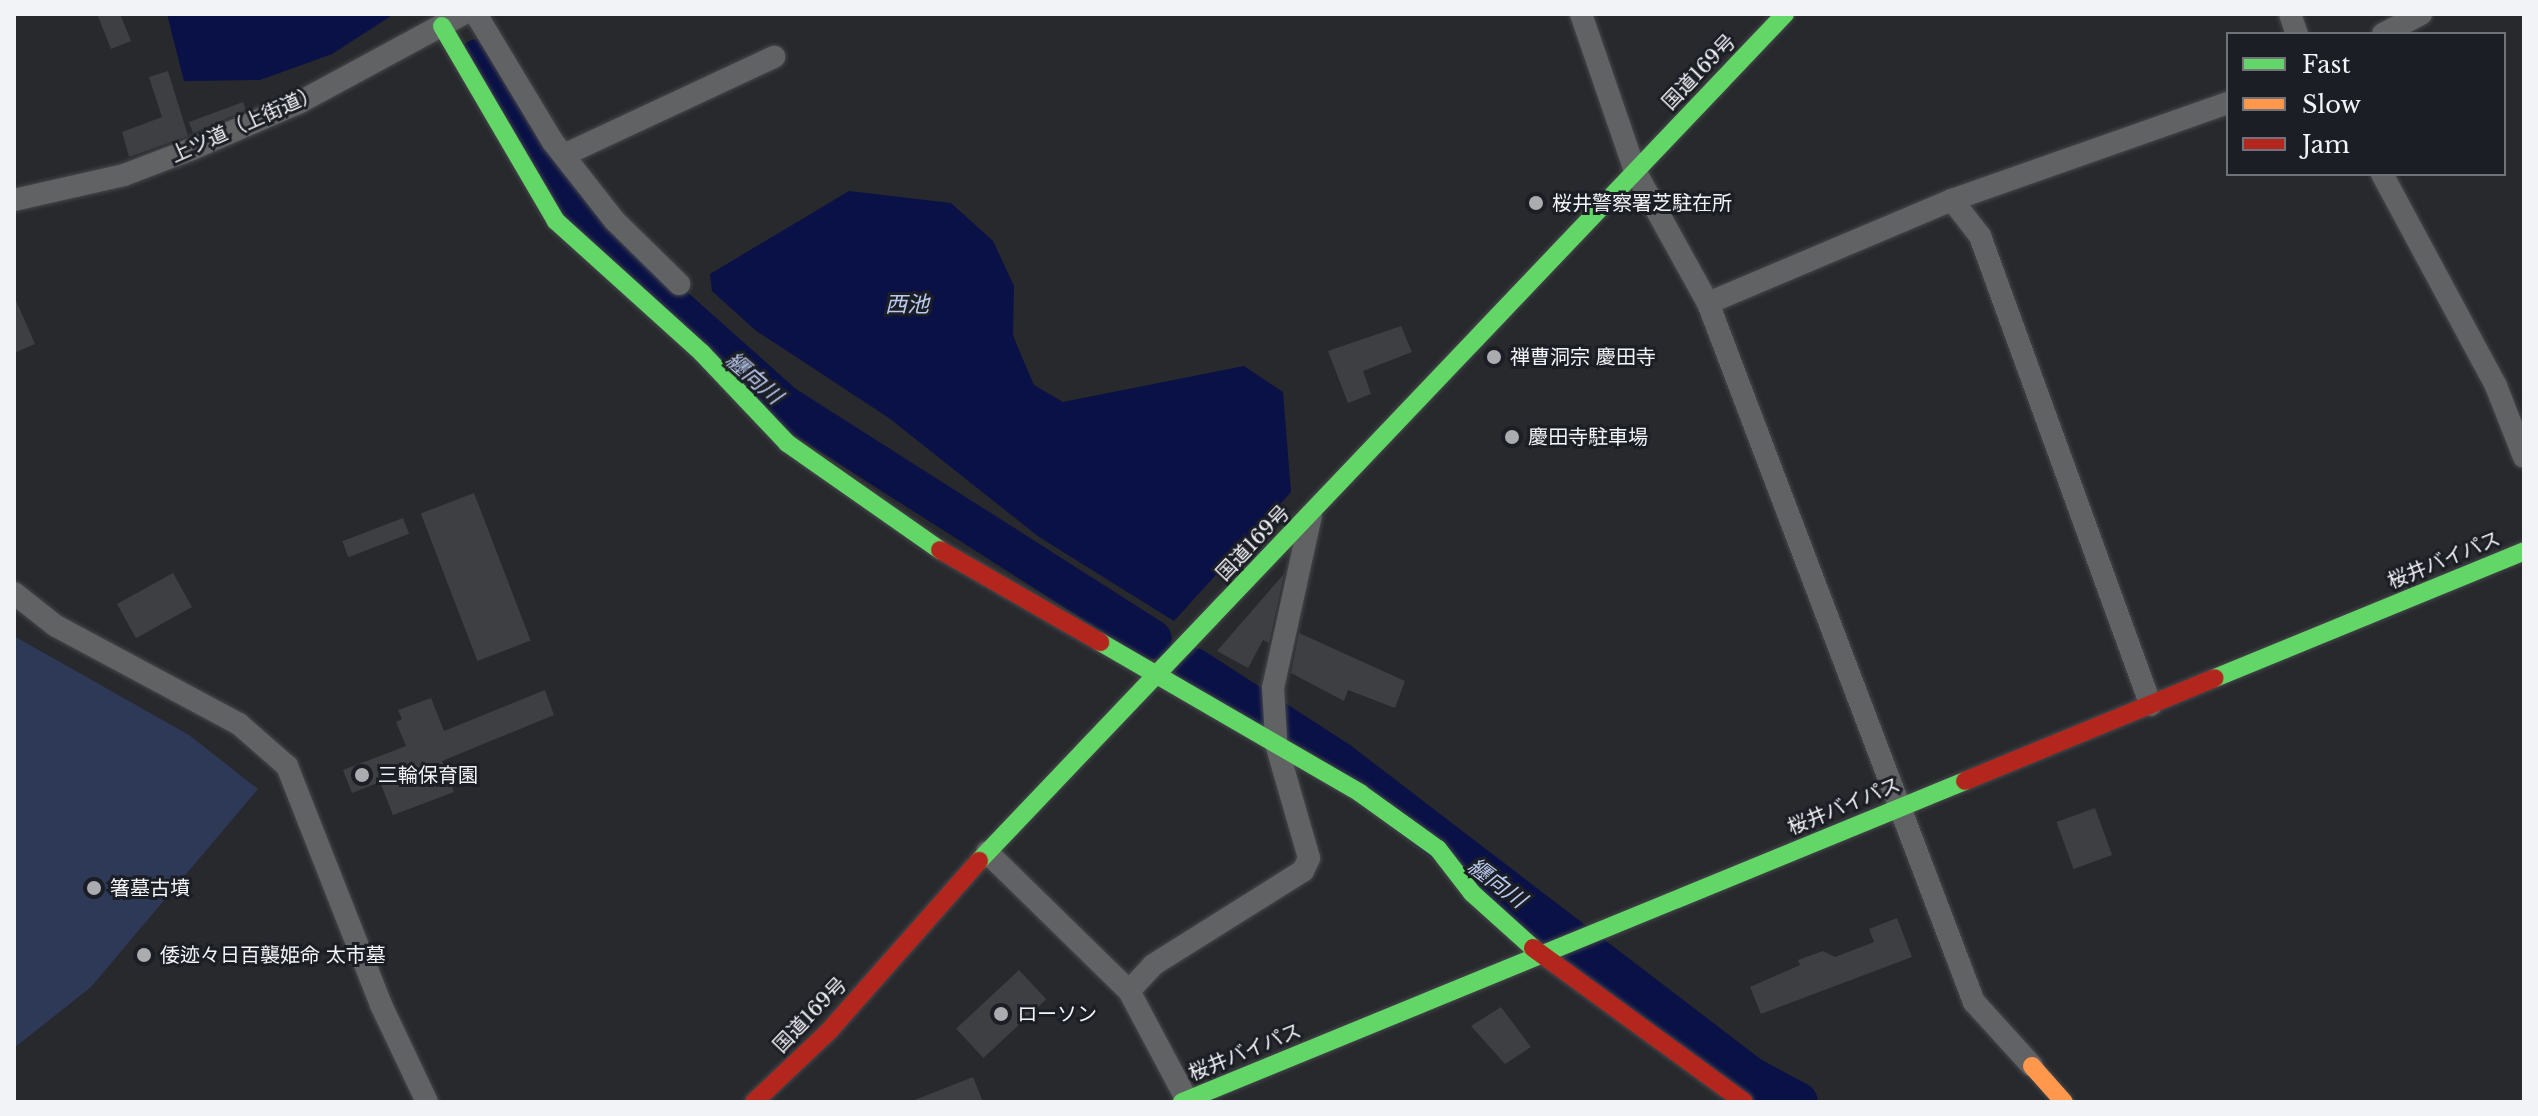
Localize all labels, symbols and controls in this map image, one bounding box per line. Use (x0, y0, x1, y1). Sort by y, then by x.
street label: 国道169号 (1657, 30, 1741, 114)
legend (2226, 32, 2506, 176)
text: Fast (2302, 50, 2350, 79)
street label: 上ツ道（上街道） (167, 80, 323, 168)
text: Slow (2302, 90, 2361, 119)
text: Jam (2302, 130, 2350, 159)
place label: 桜井警察署芝駐在所 (1552, 191, 1732, 215)
marker: 桜井警察署芝駐在所 (1527, 194, 1545, 212)
water label: 西池 (885, 292, 929, 318)
place label: 禅曹洞宗 慶田寺 (1510, 345, 1656, 369)
water label: 纒向川 (720, 346, 788, 410)
marker: 禅曹洞宗 慶田寺 (1485, 348, 1503, 366)
place label: 慶田寺駐車場 (1528, 425, 1648, 449)
marker: 慶田寺駐車場 (1503, 428, 1521, 446)
street label: 国道169号 (1211, 501, 1295, 585)
street label: 桜井バイパス (2384, 526, 2504, 594)
place label: 三輪保育園 (378, 763, 478, 787)
marker: 三輪保育園 (353, 766, 371, 784)
street label: 桜井バイパス (1784, 772, 1904, 840)
water label: 纒向川 (1463, 853, 1531, 913)
place label: 箸墓古墳 (110, 876, 190, 900)
marker: 箸墓古墳 (85, 879, 103, 897)
place label: 倭迹々日百襲姫命 太市墓 (160, 943, 386, 967)
marker: 倭迹々日百襲姫命 太市墓 (135, 946, 153, 964)
street label: 国道169号 (768, 973, 852, 1057)
place label: ローソン (1017, 1002, 1097, 1026)
marker: ローソン (992, 1005, 1010, 1023)
street label: 桜井バイパス (1185, 1018, 1305, 1086)

